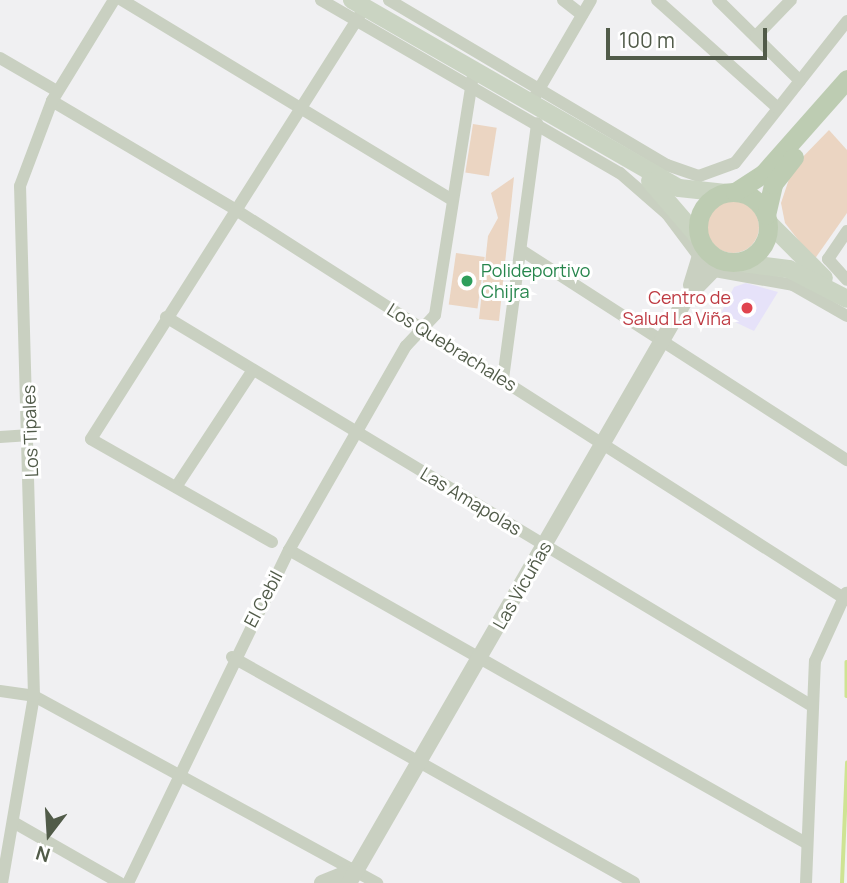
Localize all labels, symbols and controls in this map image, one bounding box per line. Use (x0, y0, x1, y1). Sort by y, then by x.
scale bar (609, 14, 770, 58)
text: 100 m (619, 26, 675, 54)
place label: Polideportivo Chijra (481, 260, 590, 302)
marker: Polideportivo Chijra (459, 273, 475, 289)
place label: Centro de Salud La Viña (623, 287, 731, 330)
street label: Los Quebrachales (383, 298, 521, 396)
marker: Centro de Salud La Viña (737, 298, 757, 318)
street label: Los Tipales (18, 384, 42, 478)
street label: Las Amapolas (417, 462, 525, 540)
street label: Las Vicuñas (488, 537, 556, 633)
street label: El Cebil (239, 567, 287, 631)
north arrow (14, 799, 84, 869)
text: N (33, 840, 53, 869)

